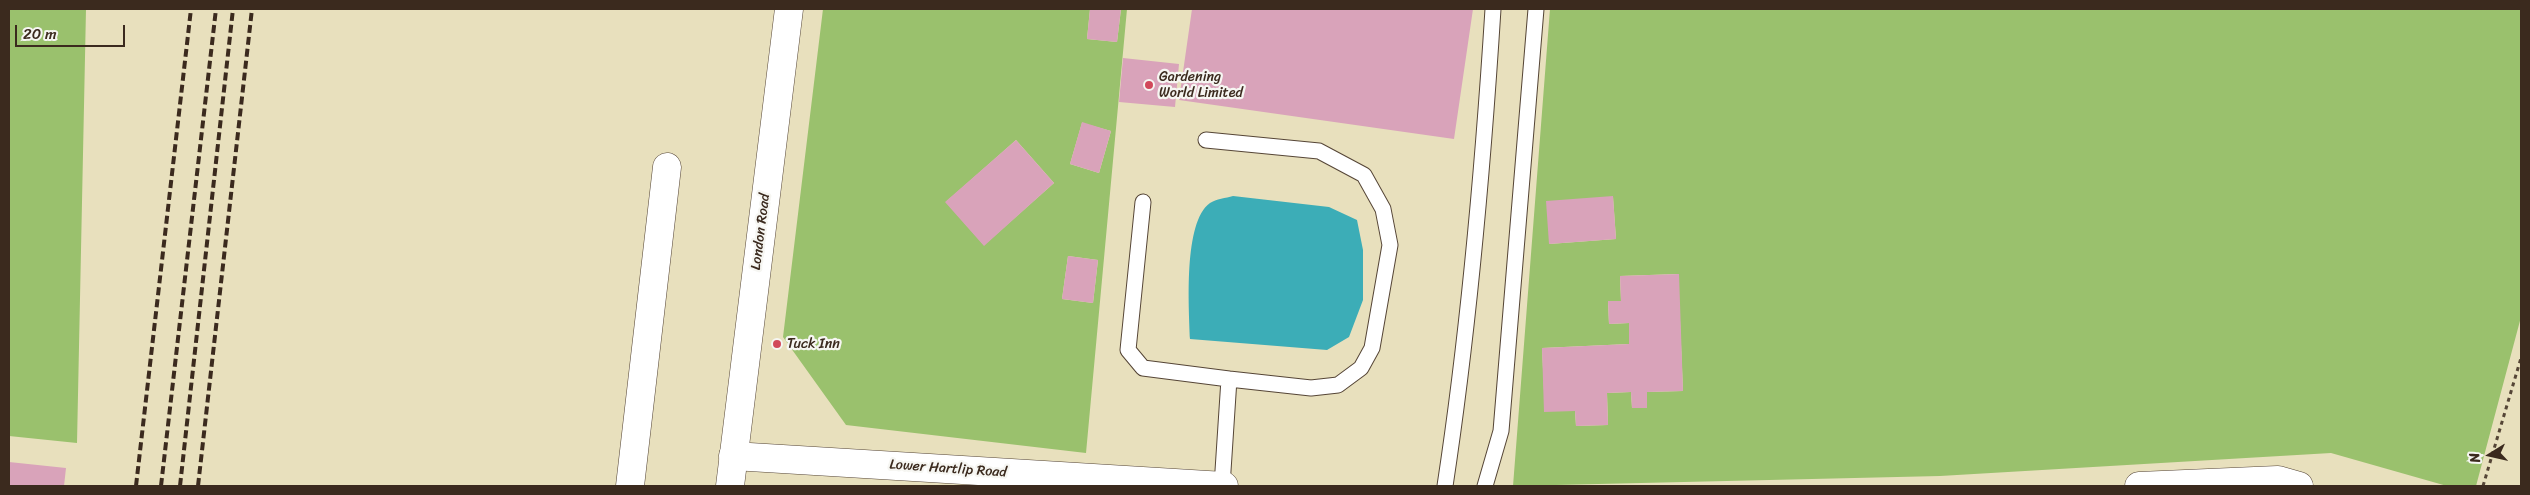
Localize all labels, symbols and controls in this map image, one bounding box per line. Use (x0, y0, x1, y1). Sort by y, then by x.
scale bar (18, 15, 128, 47)
text: 20 m (23, 21, 57, 47)
place label: Gardening World Limited (1159, 69, 1243, 102)
marker: Gardening World Limited (1143, 79, 1155, 91)
street label: London Road (748, 193, 774, 271)
place label: Tuck Inn (787, 336, 840, 352)
marker: Tuck Inn (771, 338, 783, 350)
north arrow (2465, 430, 2515, 480)
text: N (2462, 451, 2488, 465)
street label: Lower Hartlip Road (889, 457, 1007, 481)

